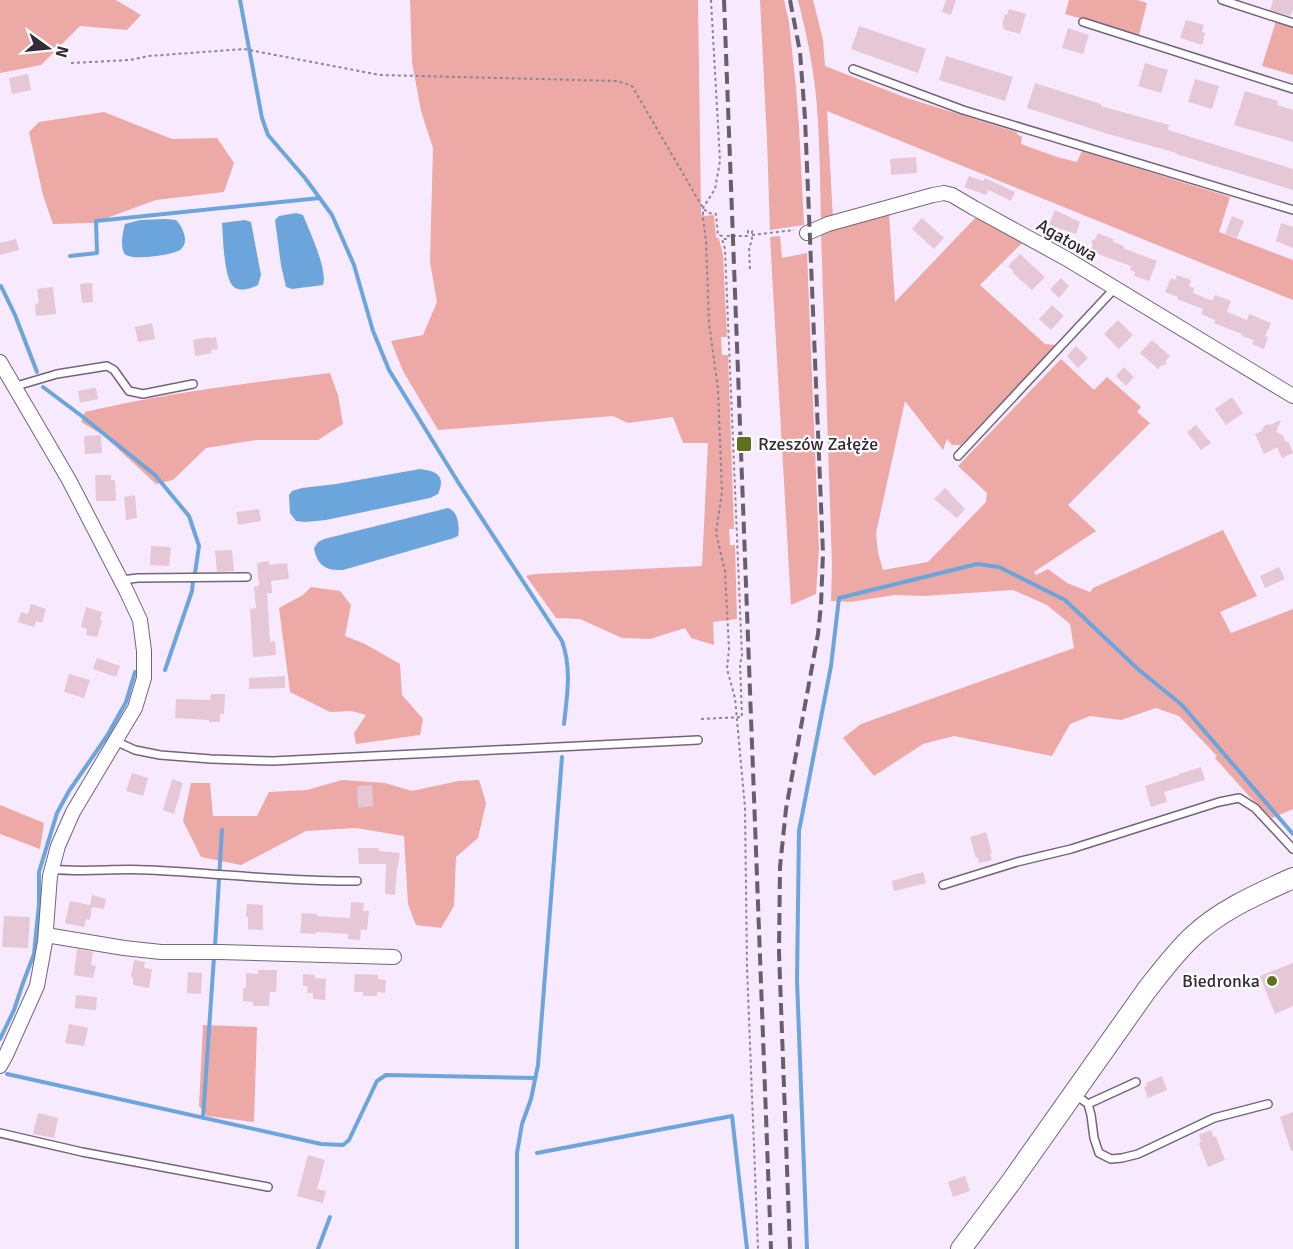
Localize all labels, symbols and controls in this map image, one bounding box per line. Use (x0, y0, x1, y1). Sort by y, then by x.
north arrow (18, 18, 78, 78)
text: N (50, 44, 73, 60)
street label: Agatowa (1033, 214, 1101, 266)
place label: Rzeszów Załęże (758, 433, 878, 455)
marker: Rzeszów Załęże (735, 435, 753, 453)
place label: Biedronka (1182, 970, 1260, 992)
marker: Biedronka (1265, 974, 1279, 988)

